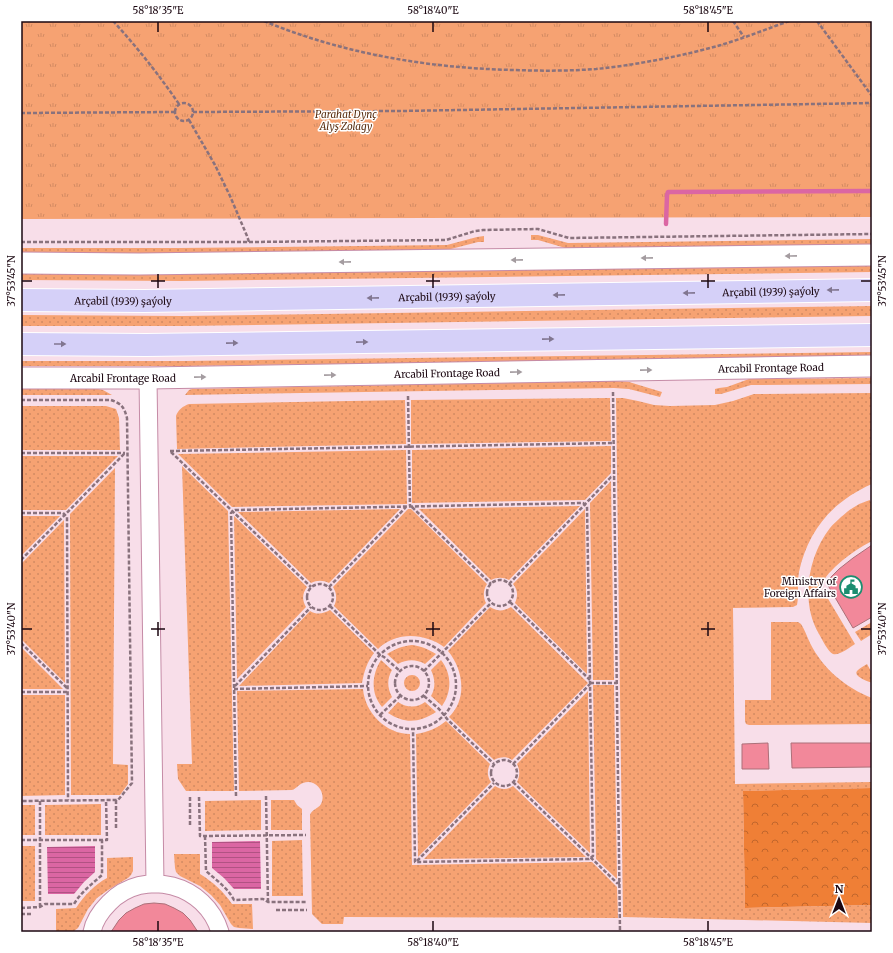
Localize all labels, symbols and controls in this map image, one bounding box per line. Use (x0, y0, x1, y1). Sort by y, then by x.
text: 58°18'35"E (133, 4, 184, 17)
text: 58°18'40"E (407, 4, 459, 17)
text: 58°18'45"E (683, 4, 734, 17)
park label: Parahat Dynç Alyş Zolagy (315, 108, 377, 133)
one-way arrow (784, 253, 797, 259)
text: 37°53'45"N (5, 255, 18, 307)
one-way arrow (640, 255, 653, 261)
text: 37°53'45"N (876, 255, 889, 307)
one-way arrow (510, 257, 523, 263)
one-way arrow (338, 259, 351, 265)
street label: Arçabil (1939) şaýoly (721, 285, 820, 299)
one-way arrow (827, 287, 839, 294)
street label: Arçabil (1939) şaýoly (397, 290, 496, 304)
one-way arrow (682, 290, 695, 296)
one-way arrow (552, 292, 565, 298)
street label: Arçabil (1939) şaýoly (73, 294, 172, 308)
one-way arrow (366, 295, 379, 301)
one-way arrow (542, 336, 555, 342)
one-way arrow (356, 339, 369, 345)
one-way arrow (226, 340, 238, 347)
one-way arrow (54, 341, 67, 347)
street label: Arcabil Frontage Road (717, 361, 824, 376)
street label: Arcabil Frontage Road (393, 366, 500, 381)
one-way arrow (640, 367, 653, 373)
one-way arrow (510, 369, 523, 375)
street label: Arcabil Frontage Road (69, 372, 176, 385)
one-way arrow (324, 372, 337, 378)
one-way arrow (194, 374, 207, 380)
public building icon: Ministry of Foreign Affairs (838, 574, 864, 600)
place label: Ministry of Foreign Affairs (764, 575, 837, 600)
text: 37°53'40"N (5, 602, 18, 656)
text: 37°53'40"N (876, 602, 889, 656)
north arrow (819, 879, 859, 919)
text: N (835, 882, 844, 896)
text: 58°18'35"E (133, 936, 184, 949)
text: 58°18'40"E (407, 936, 459, 949)
text: 58°18'45"E (683, 936, 734, 949)

